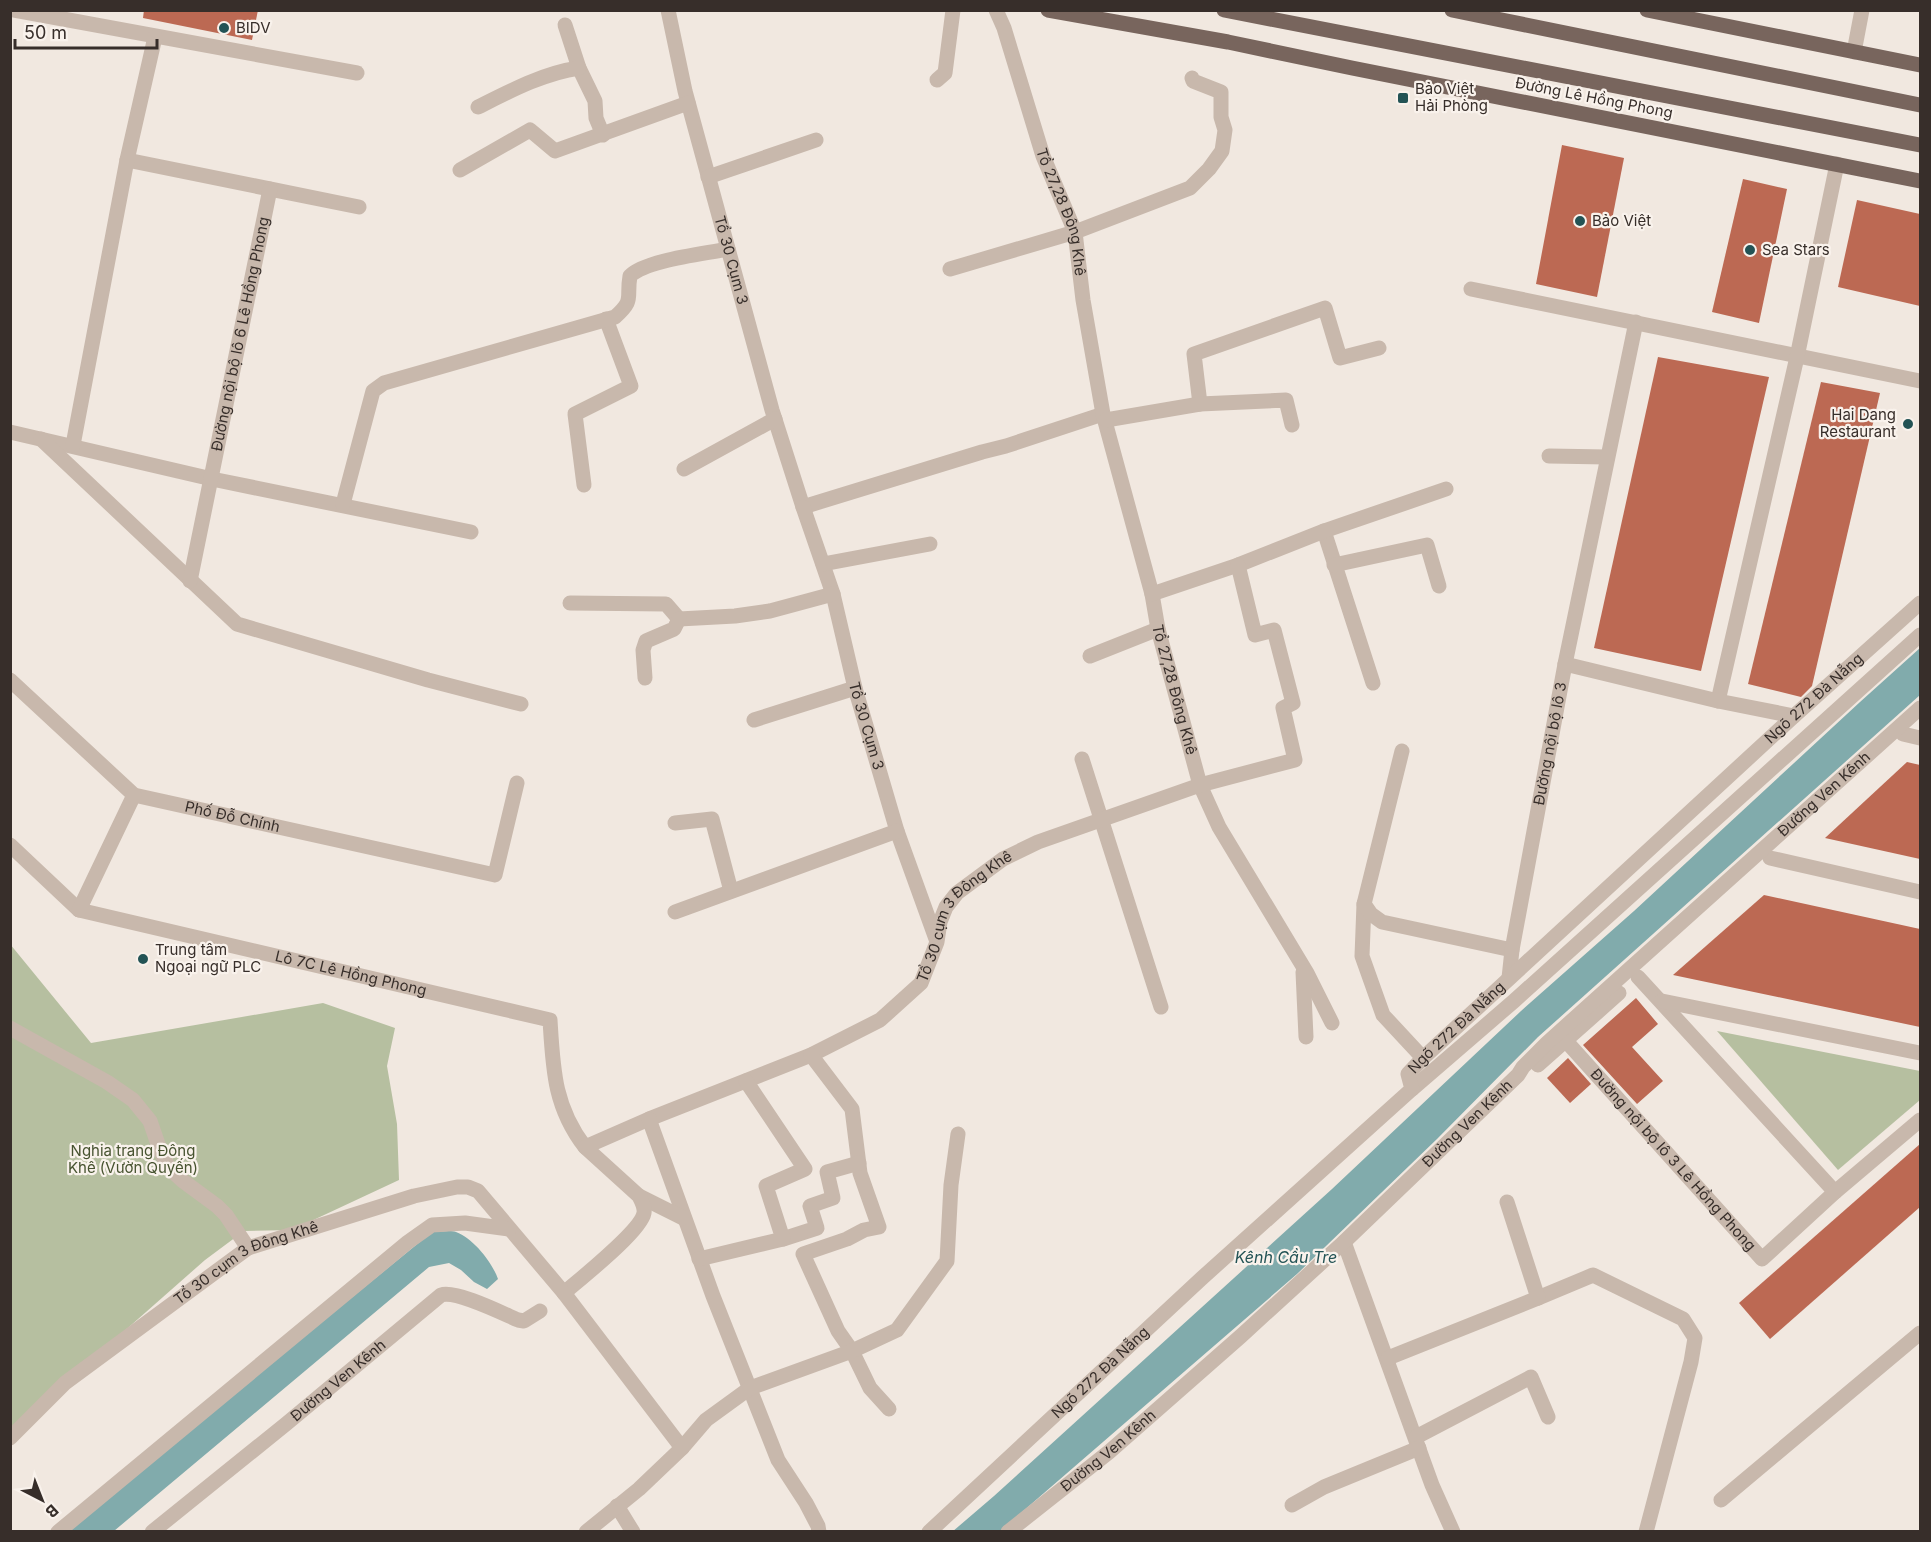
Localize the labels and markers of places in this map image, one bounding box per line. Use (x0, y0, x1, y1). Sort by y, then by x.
place label: BIDV (236, 18, 271, 37)
marker: BIDV (217, 21, 231, 35)
place label: Bảo Việt Hải Phòng (1415, 79, 1488, 115)
marker: Bảo Việt Hải Phòng (1396, 91, 1410, 105)
place label: Bảo Việt (1592, 211, 1651, 230)
marker: Bảo Việt (1573, 214, 1587, 228)
place label: Sea Stars (1762, 240, 1830, 259)
marker: Sea Stars (1743, 243, 1757, 257)
place label: Hai Dang Restaurant (1820, 405, 1896, 441)
marker: Hai Dang Restaurant (1901, 417, 1915, 431)
place label: Trung tâm Ngoại ngữ PLC (155, 940, 261, 976)
marker: Trung tâm Ngoại ngữ PLC (136, 952, 150, 966)

